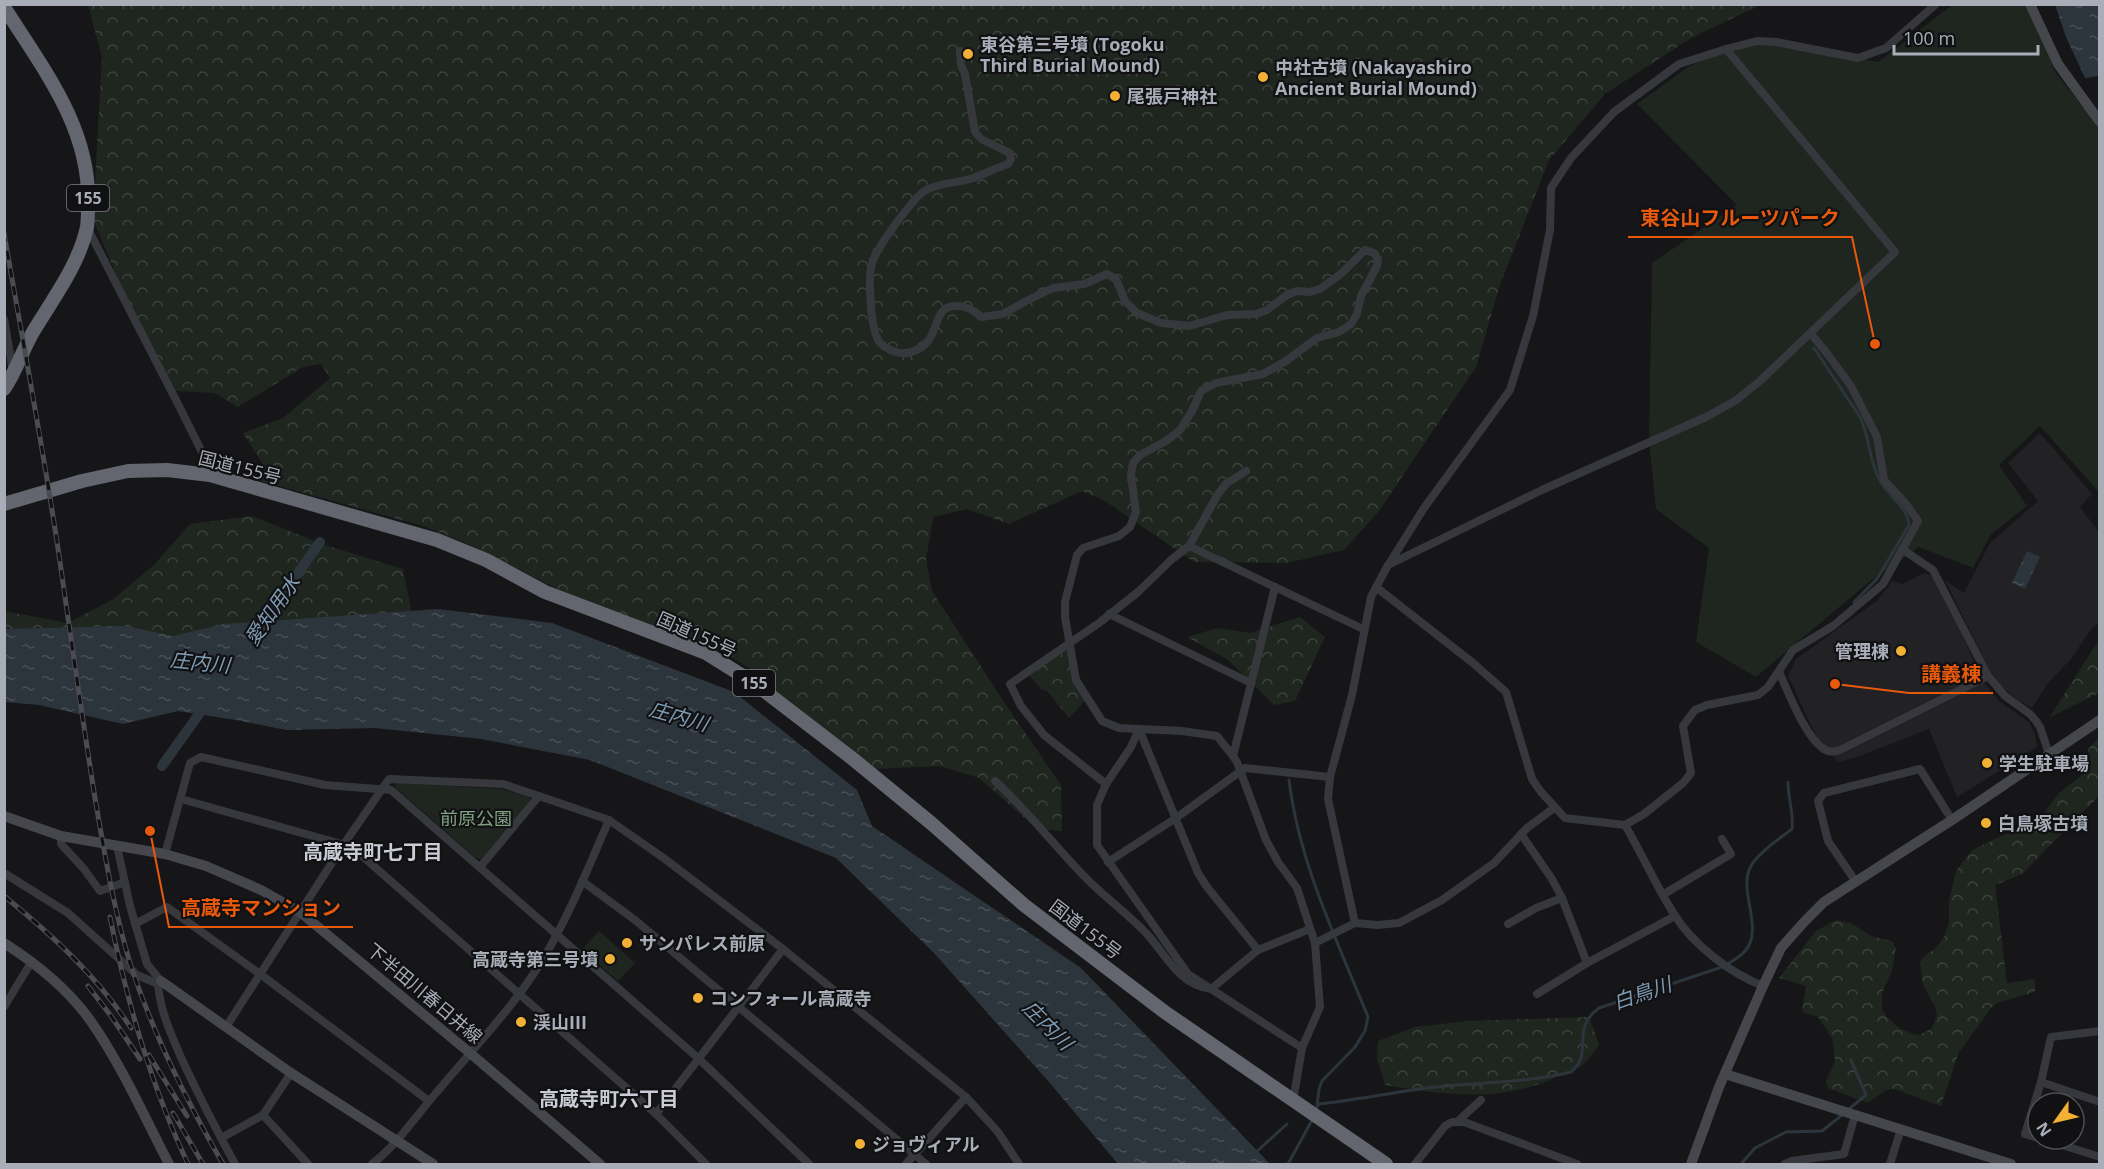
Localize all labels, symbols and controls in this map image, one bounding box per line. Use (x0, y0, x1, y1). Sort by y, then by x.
scale bar (1894, 18, 2038, 56)
text: 100 m (1903, 26, 1955, 50)
place label: 東谷第三号墳 (Togoku Third Burial Mound) (980, 32, 1165, 77)
marker: 東谷第三号墳 (Togoku Third Burial Mound) (961, 47, 975, 61)
place label: 中社古墳 (Nakayashiro Ancient Burial Mound) (1275, 55, 1477, 100)
marker: 中社古墳 (Nakayashiro Ancient Burial Mound) (1256, 70, 1270, 84)
place label: 尾張戸神社 (1127, 84, 1217, 108)
marker: 尾張戸神社 (1108, 89, 1122, 103)
road number: 155 (67, 185, 109, 211)
callout: 東谷山フルーツパーク (1628, 199, 1852, 237)
text: 東谷山フルーツパーク (1640, 204, 1840, 231)
street label: 国道155号 (196, 445, 284, 489)
water label: 愛知用水 (238, 568, 307, 651)
street label: 国道155号 (653, 606, 741, 662)
place label: 管理棟 (1835, 639, 1889, 663)
marker: 管理棟 (1894, 644, 1908, 658)
water label: 庄内川 (169, 645, 233, 679)
callout: 講義棟 (1909, 655, 1993, 693)
text: 講義棟 (1921, 660, 1981, 687)
road number: 155 (733, 670, 775, 696)
water label: 庄内川 (646, 695, 713, 738)
place label: 学生駐車場 (1999, 751, 2089, 775)
marker: 学生駐車場 (1980, 756, 1994, 770)
park label: 前原公園 (440, 806, 512, 830)
place label: 白鳥塚古墳 (1998, 811, 2088, 835)
marker: 白鳥塚古墳 (1979, 816, 1993, 830)
district label: 高蔵寺町七丁目 (303, 838, 443, 865)
callout: 高蔵寺マンション (169, 889, 353, 927)
text: 高蔵寺マンション (181, 894, 341, 921)
street label: 国道155号 (1045, 894, 1127, 964)
place label: サンパレス前原 (639, 931, 765, 955)
marker: サンパレス前原 (620, 936, 634, 950)
street label: 下半田川春日井線 (362, 938, 488, 1048)
place label: 高蔵寺第三号墳 (472, 947, 598, 971)
marker: 高蔵寺第三号墳 (603, 952, 617, 966)
water label: 白鳥川 (1609, 970, 1677, 1016)
place label: コンフォール高蔵寺 (710, 986, 871, 1010)
marker: コンフォール高蔵寺 (691, 991, 705, 1005)
water label: 庄内川 (1017, 994, 1080, 1057)
place label: 渓山III (533, 1010, 587, 1034)
marker: 渓山III (514, 1015, 528, 1029)
district label: 高蔵寺町六丁目 (539, 1085, 679, 1112)
north arrow (2026, 1091, 2086, 1151)
text: N (2031, 1118, 2056, 1141)
place label: ジョヴィアル (872, 1132, 980, 1156)
marker: ジョヴィアル (853, 1137, 867, 1151)

